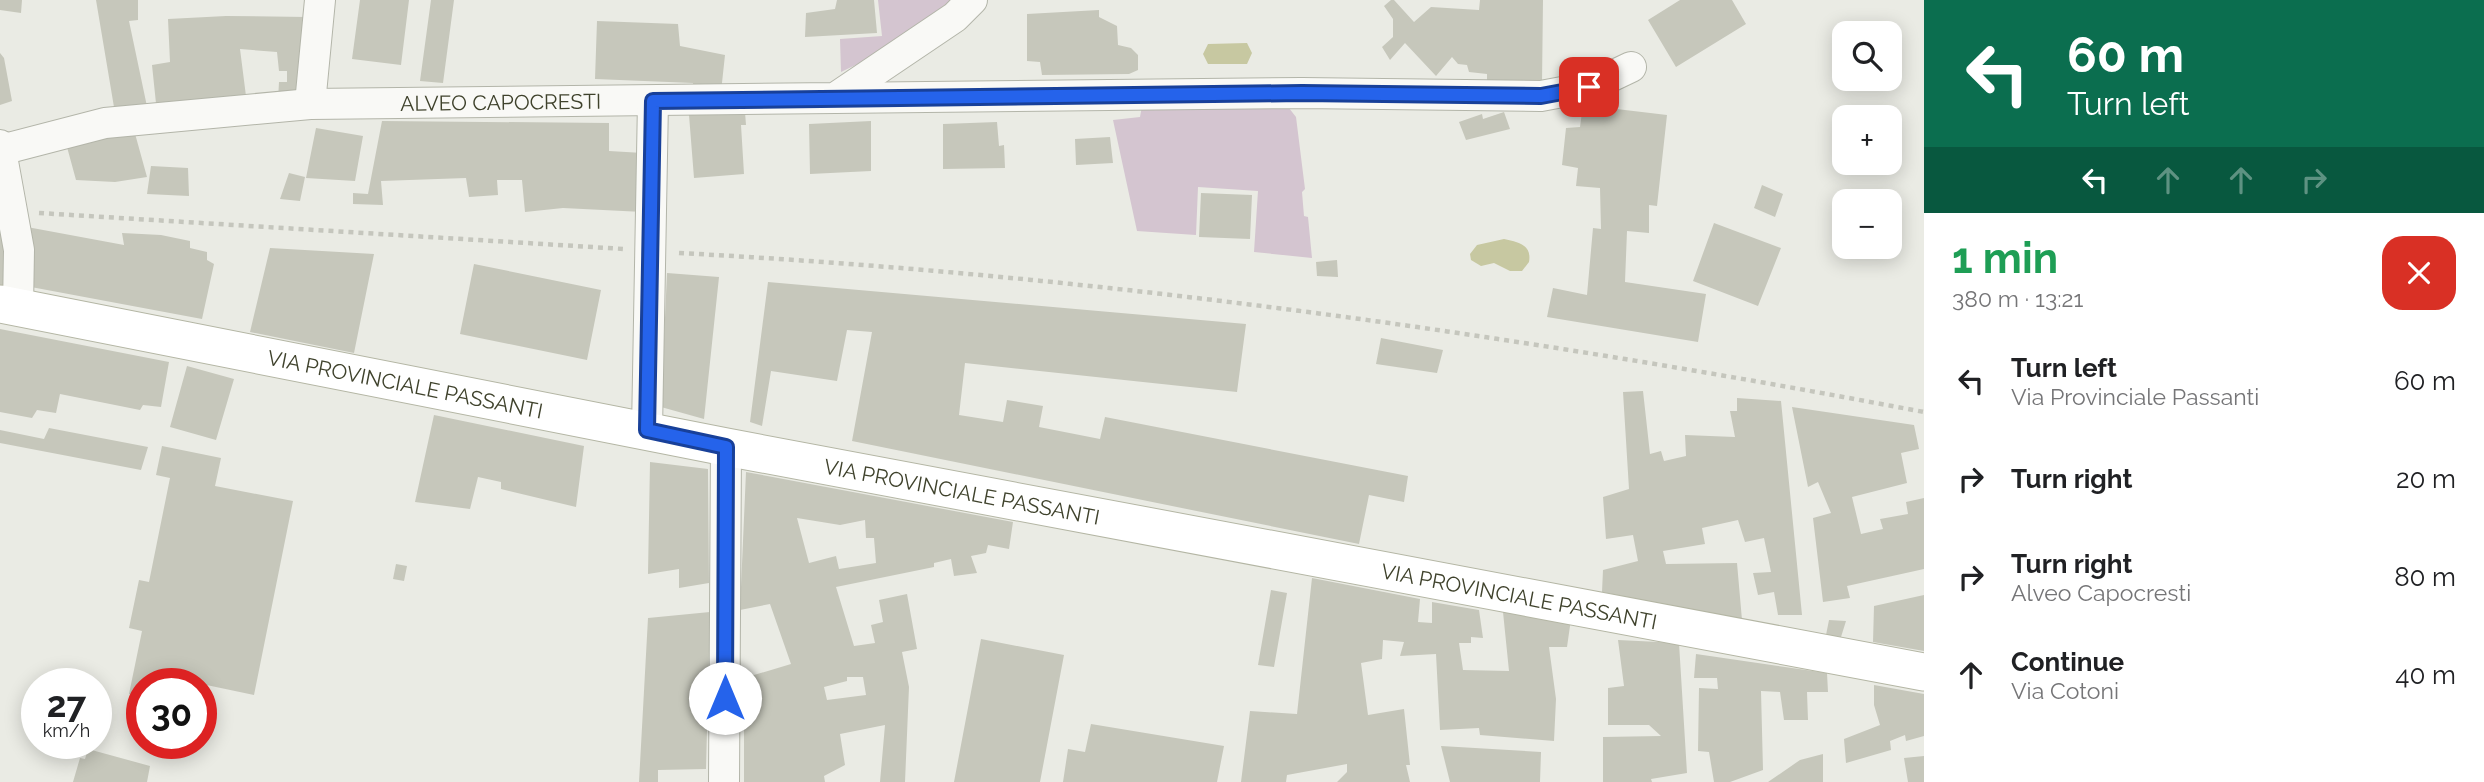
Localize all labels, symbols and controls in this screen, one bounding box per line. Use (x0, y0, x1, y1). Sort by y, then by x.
map controls (1832, 21, 1902, 259)
button: search (1832, 21, 1902, 91)
text: 60 m (2067, 26, 2184, 83)
icon: left (1952, 28, 2043, 119)
pin (1559, 57, 1619, 117)
icon: arrive (1570, 68, 1608, 106)
text: Turn left (2067, 85, 2189, 122)
street label: ALVEO CAPOCRESTI (400, 88, 601, 115)
button: + (1832, 105, 1902, 175)
icon: left (2076, 161, 2114, 199)
icon: ahead (2149, 161, 2187, 199)
icon: ahead (2222, 161, 2260, 199)
icon: right (2295, 161, 2333, 199)
button: − (1832, 189, 1902, 259)
text: 1 min (1952, 234, 2058, 283)
button: close (2382, 236, 2456, 310)
text: 380 m · 13:21 (1952, 285, 2083, 312)
street label: VIA PROVINCIALE PASSANTI (265, 344, 545, 423)
text: Turn left (2011, 353, 2117, 383)
icon: left (1952, 362, 1990, 400)
text: 60 m (2394, 366, 2456, 396)
text: Via Provinciale Passanti (2011, 383, 2259, 410)
street label: VIA PROVINCIALE PASSANTI (822, 453, 1102, 529)
icon: right (1952, 460, 1990, 498)
text: Turn right (2011, 464, 2132, 494)
text: 20 m (2396, 464, 2456, 494)
text: Turn right (2011, 549, 2132, 579)
street label: VIA PROVINCIALE PASSANTI (1379, 558, 1659, 634)
icon: right (1952, 558, 1990, 596)
text: 80 m (2394, 562, 2456, 592)
text: Alveo Capocresti (2011, 579, 2191, 606)
text: Continue (2011, 647, 2124, 677)
icon: ahead (1952, 656, 1990, 694)
text: 40 m (2395, 660, 2456, 690)
position arrow (688, 661, 762, 735)
speed limit sign: 30 (126, 668, 217, 759)
text: Via Cotoni (2011, 677, 2119, 704)
text: 27 (47, 684, 86, 725)
text: km/h (43, 720, 90, 741)

